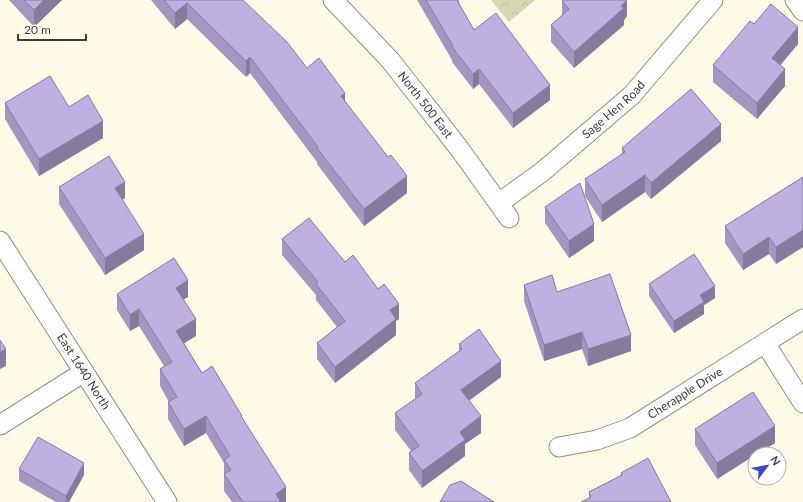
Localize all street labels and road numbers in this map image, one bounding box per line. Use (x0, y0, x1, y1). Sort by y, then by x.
street label: North 500 East (395, 68, 457, 142)
street label: Sage Hen Road (579, 77, 648, 141)
street label: East 1640 North (54, 330, 114, 412)
street label: Cherapple Drive (645, 364, 725, 422)

